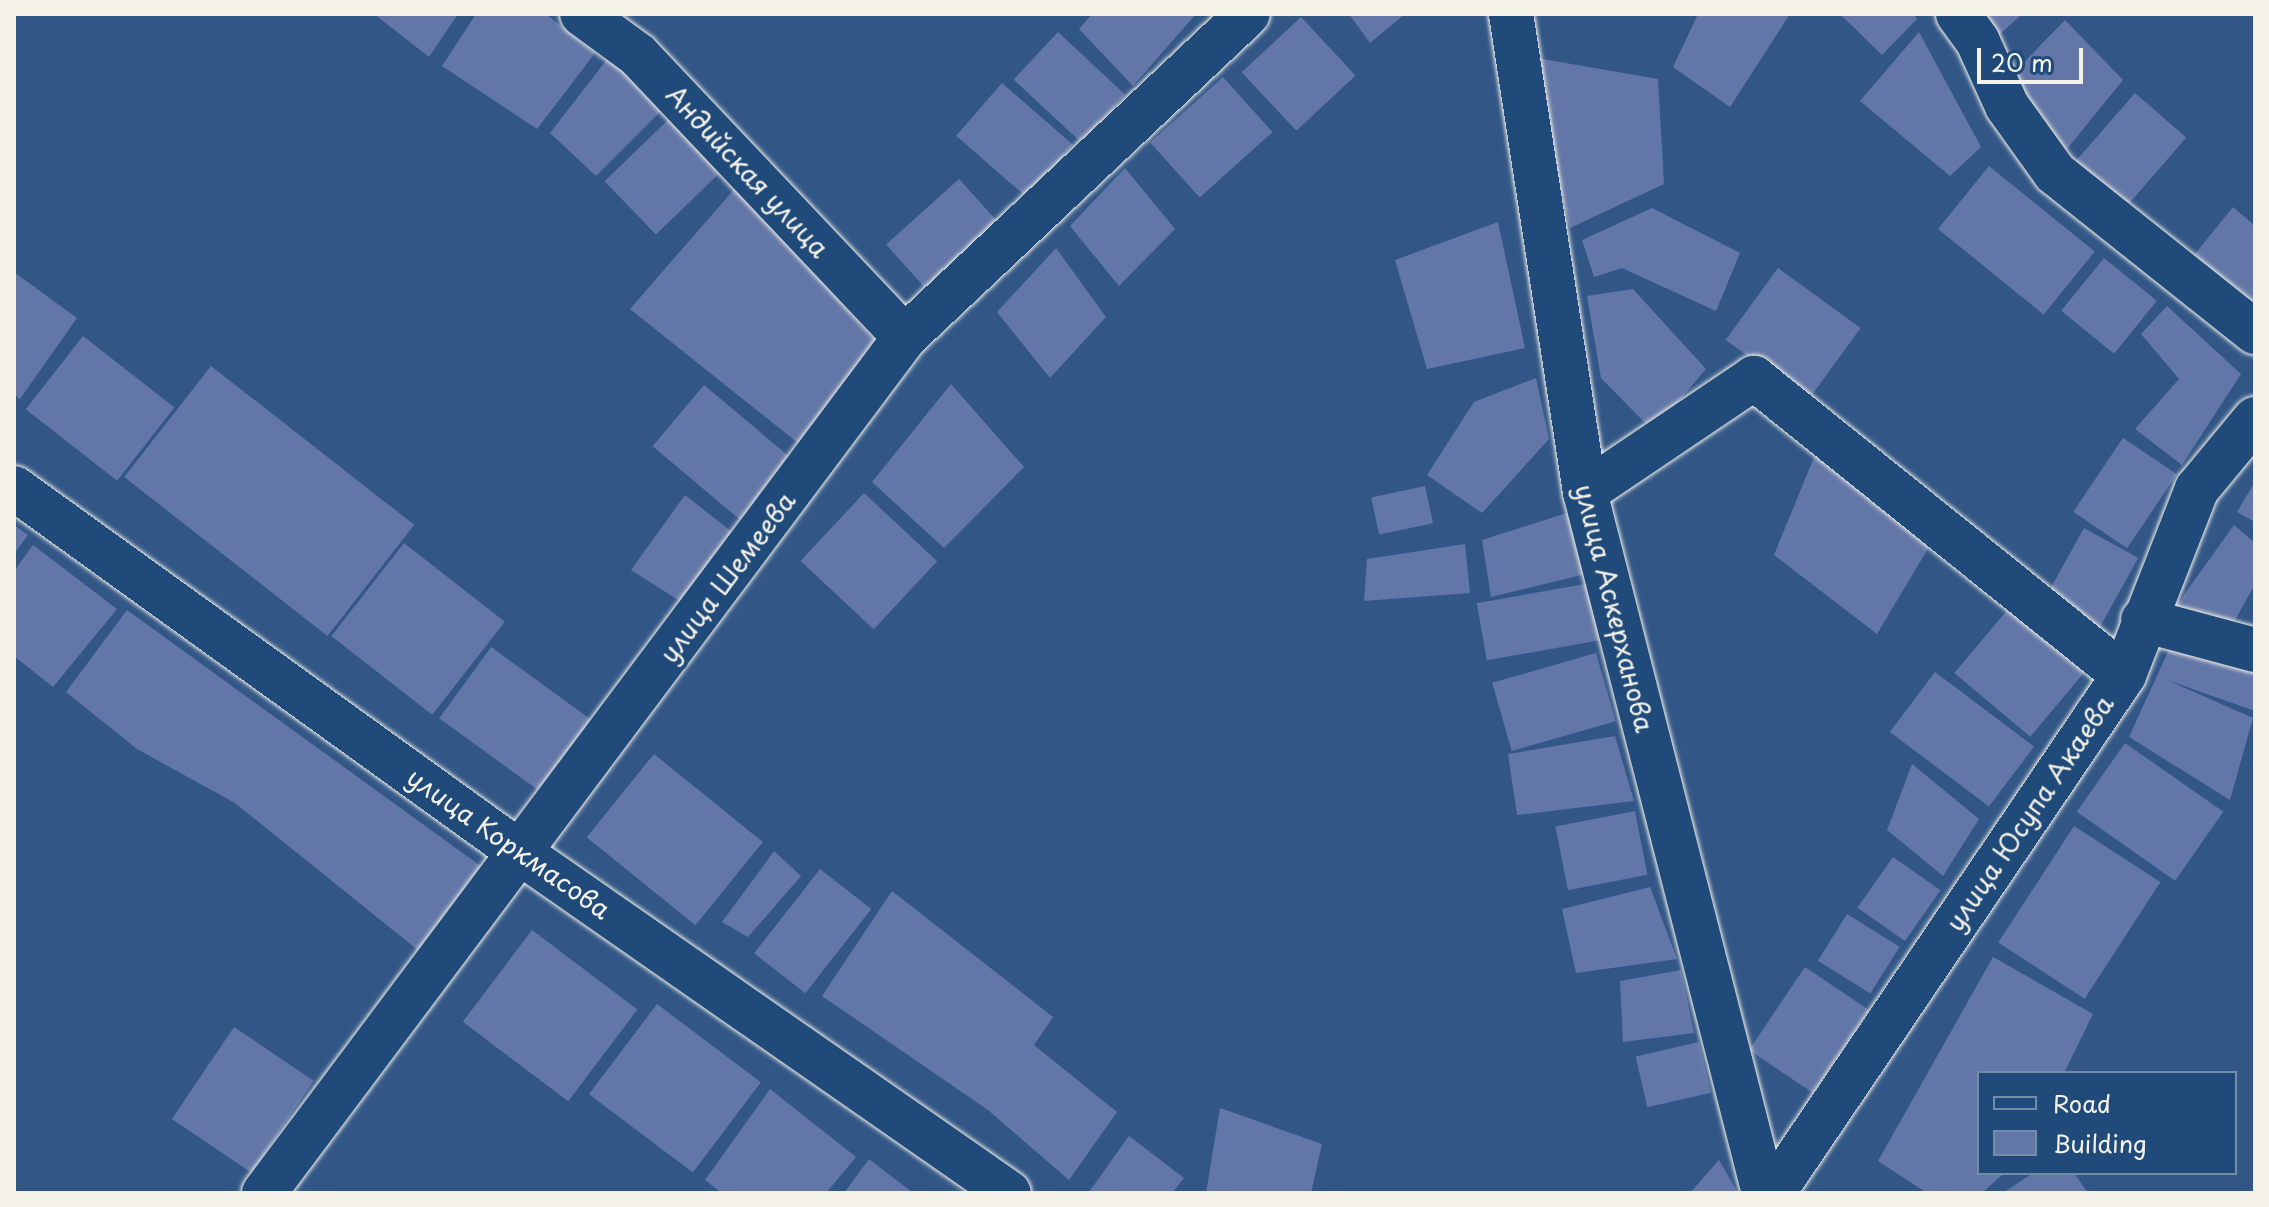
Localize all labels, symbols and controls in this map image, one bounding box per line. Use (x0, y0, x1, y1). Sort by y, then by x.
scale bar (1981, 32, 2087, 82)
text: 20 m (1991, 44, 2053, 80)
street label: Андийская улица (660, 78, 836, 264)
street label: улица Аскерханова (1569, 480, 1661, 736)
street label: улица Шемеева (652, 485, 802, 669)
street label: улица Юсупа Акаева (1937, 688, 2121, 938)
street label: улица Коркмасова (401, 761, 617, 925)
legend (1977, 1071, 2237, 1175)
text: Road (2053, 1085, 2111, 1121)
text: Building (2053, 1125, 2147, 1161)

